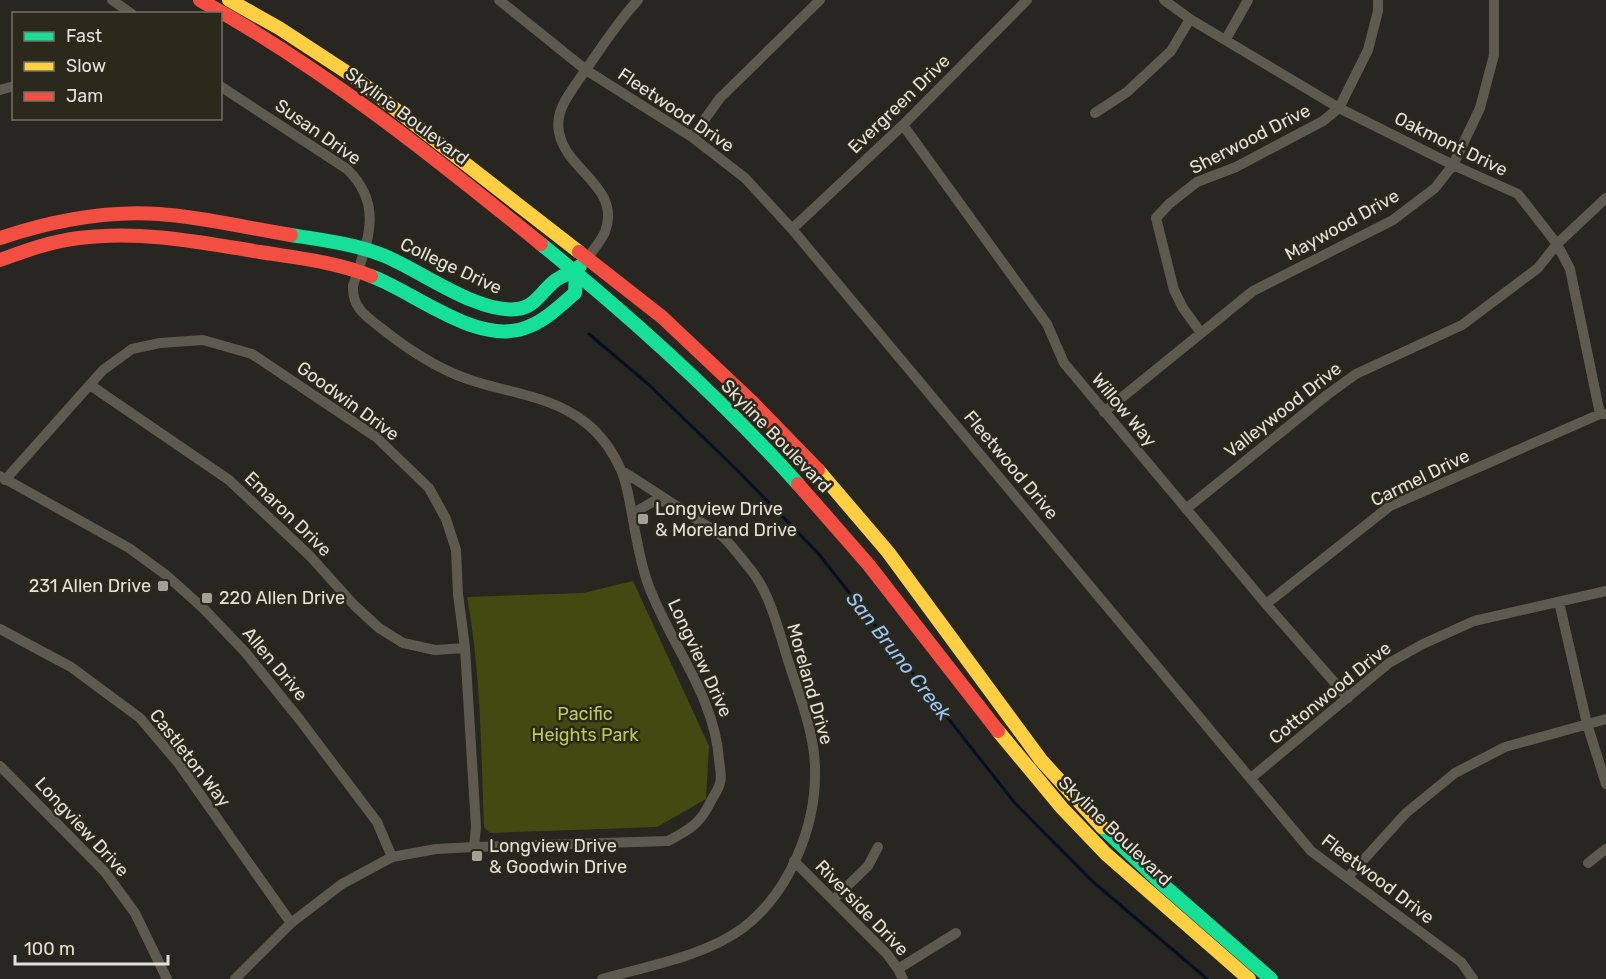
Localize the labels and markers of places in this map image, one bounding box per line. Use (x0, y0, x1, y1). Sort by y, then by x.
place label: Longview Drive & Moreland Drive (655, 498, 797, 541)
marker: Longview Drive & Moreland Drive (636, 512, 650, 526)
place label: 231 Allen Drive (29, 575, 151, 597)
marker: 231 Allen Drive (156, 579, 170, 593)
place label: 220 Allen Drive (219, 587, 345, 609)
marker: 220 Allen Drive (200, 591, 214, 605)
place label: Longview Drive & Goodwin Drive (489, 835, 627, 878)
marker: Longview Drive & Goodwin Drive (470, 849, 484, 863)

